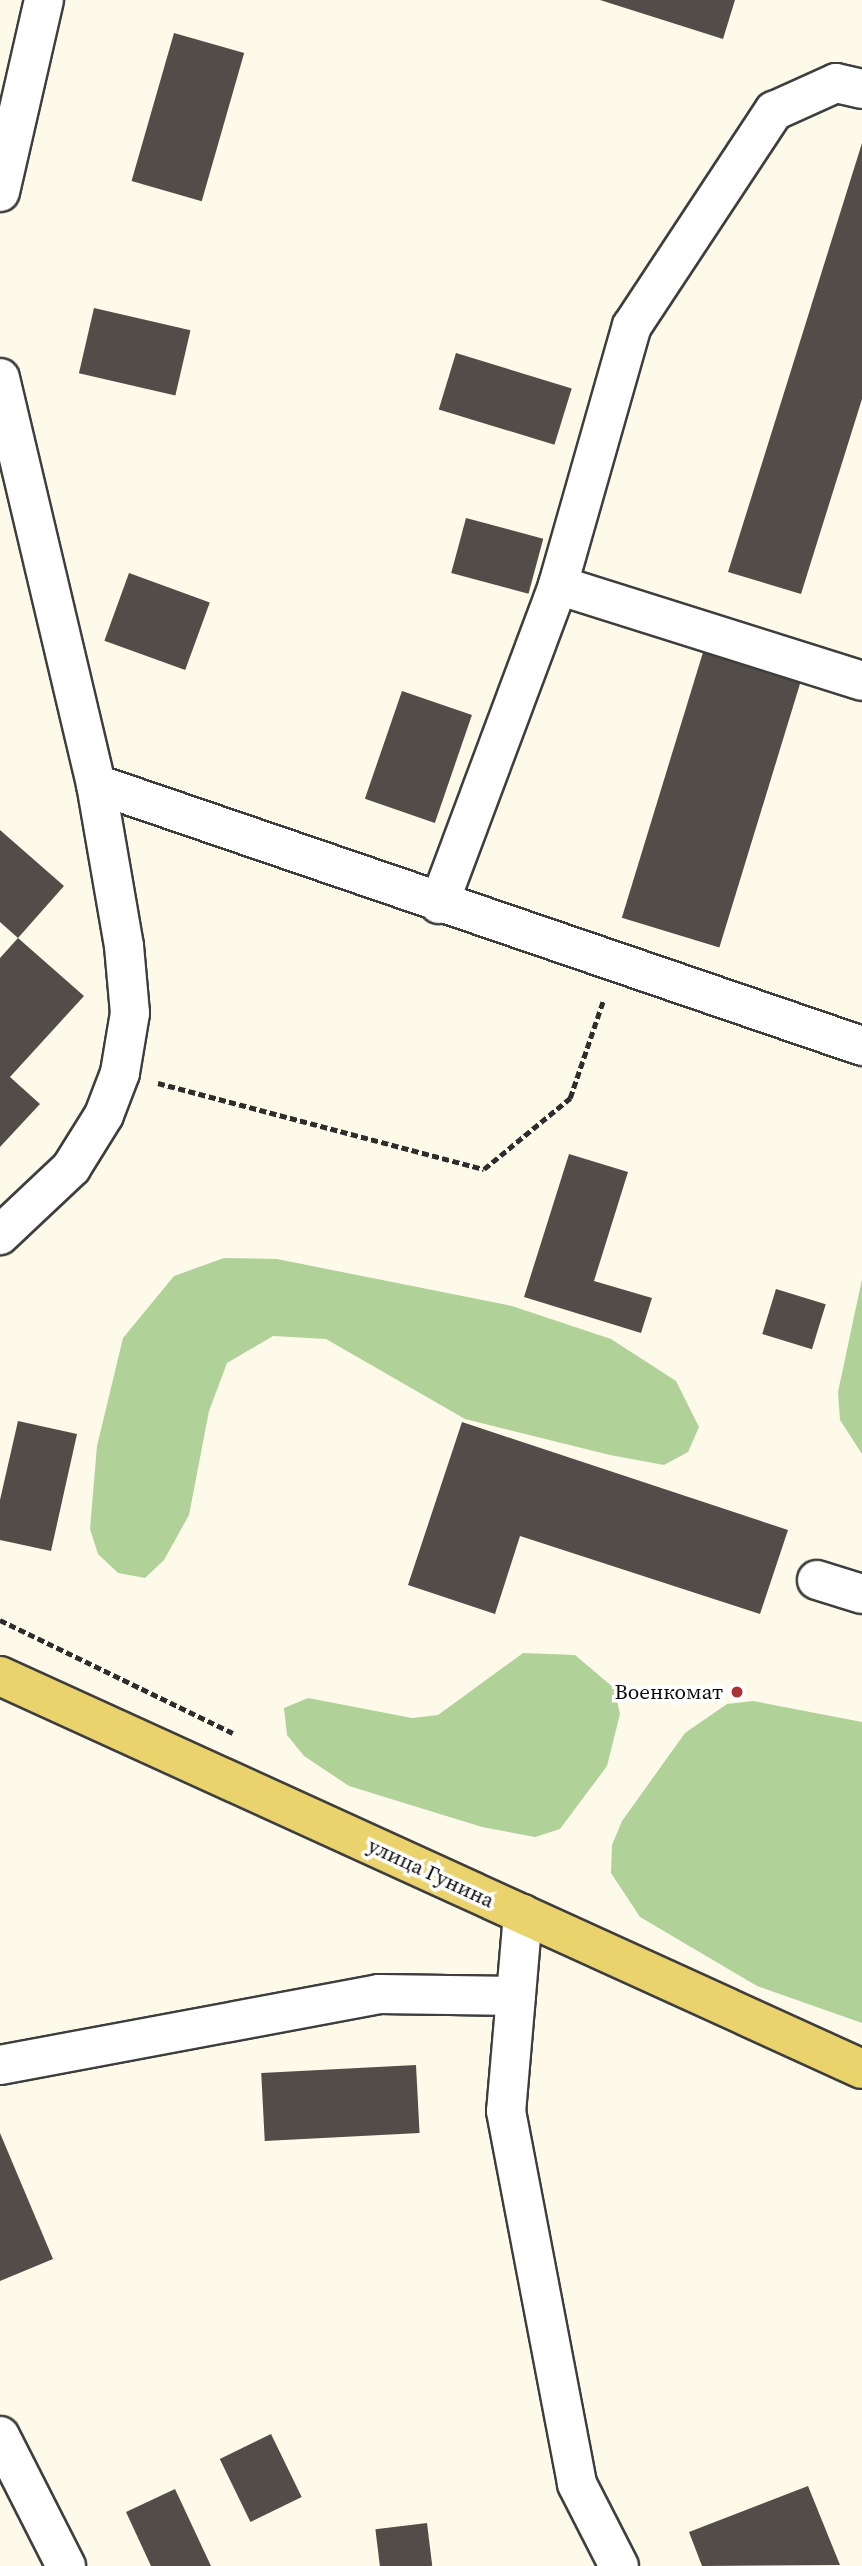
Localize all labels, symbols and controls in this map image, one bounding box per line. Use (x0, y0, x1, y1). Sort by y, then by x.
place label: Военкомат (615, 1679, 723, 1705)
marker: Военкомат (729, 1684, 745, 1700)
street label: улица Гунина (364, 1833, 498, 1913)

